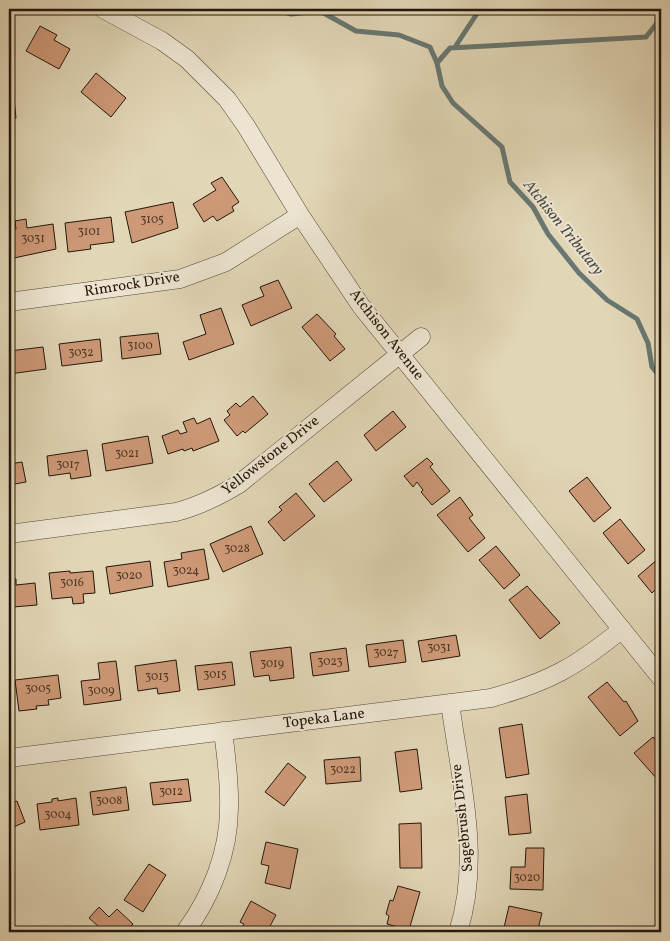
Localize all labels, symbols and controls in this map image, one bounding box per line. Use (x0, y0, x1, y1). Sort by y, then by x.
water label: Atchison Tributary (517, 175, 608, 280)
house number: 3105 (140, 212, 164, 228)
house number: 3101 (78, 224, 100, 240)
house number: 3031 (21, 231, 45, 247)
street label: Rimrock Drive (83, 267, 181, 303)
street label: Atchison Avenue (344, 285, 428, 385)
house number: 3100 (127, 338, 153, 354)
house number: 3032 (68, 345, 94, 361)
street label: Yellowstone Drive (218, 411, 324, 501)
house number: 3021 (115, 446, 139, 462)
house number: 3017 (56, 457, 80, 473)
house number: 3028 (224, 541, 250, 557)
house number: 3024 (173, 563, 199, 579)
house number: 3020 (116, 568, 142, 584)
house number: 3016 (60, 575, 84, 591)
house number: 3031 (427, 640, 451, 656)
house number: 3027 (373, 645, 399, 661)
house number: 3023 (317, 654, 343, 670)
house number: 3019 (260, 656, 284, 672)
house number: 3015 (203, 667, 227, 683)
house number: 3013 (145, 669, 169, 685)
house number: 3005 (25, 681, 51, 697)
house number: 3009 (88, 683, 114, 699)
street label: Topeka Lane (282, 704, 366, 734)
house number: 3022 (330, 762, 356, 778)
street label: Sagebrush Drive (447, 763, 479, 873)
house number: 3012 (159, 784, 183, 800)
house number: 3008 (96, 793, 122, 809)
house number: 3004 (44, 807, 72, 823)
house number: 3020 (514, 870, 540, 886)

